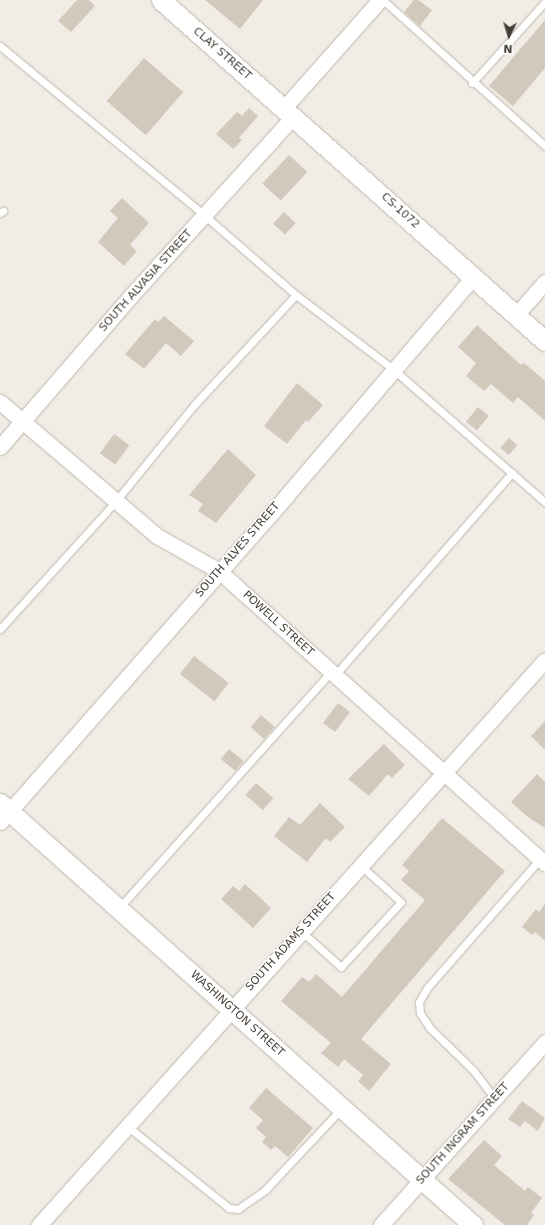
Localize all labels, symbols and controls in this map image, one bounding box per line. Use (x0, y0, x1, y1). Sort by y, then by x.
north arrow (489, 16, 529, 56)
street label: CLAY STREET (190, 25, 254, 83)
text: N (503, 42, 513, 55)
street label: CS-1072 (378, 190, 422, 232)
street label: SOUTH ALVASIA STREET (97, 227, 195, 335)
street label: SOUTH ALVES STREET (193, 500, 283, 600)
street label: POWELL STREET (240, 589, 316, 659)
street label: SOUTH ADAMS STREET (243, 890, 339, 994)
street label: WASHINGTON STREET (187, 968, 287, 1060)
street label: SOUTH INGRAM STREET (414, 1081, 512, 1187)

